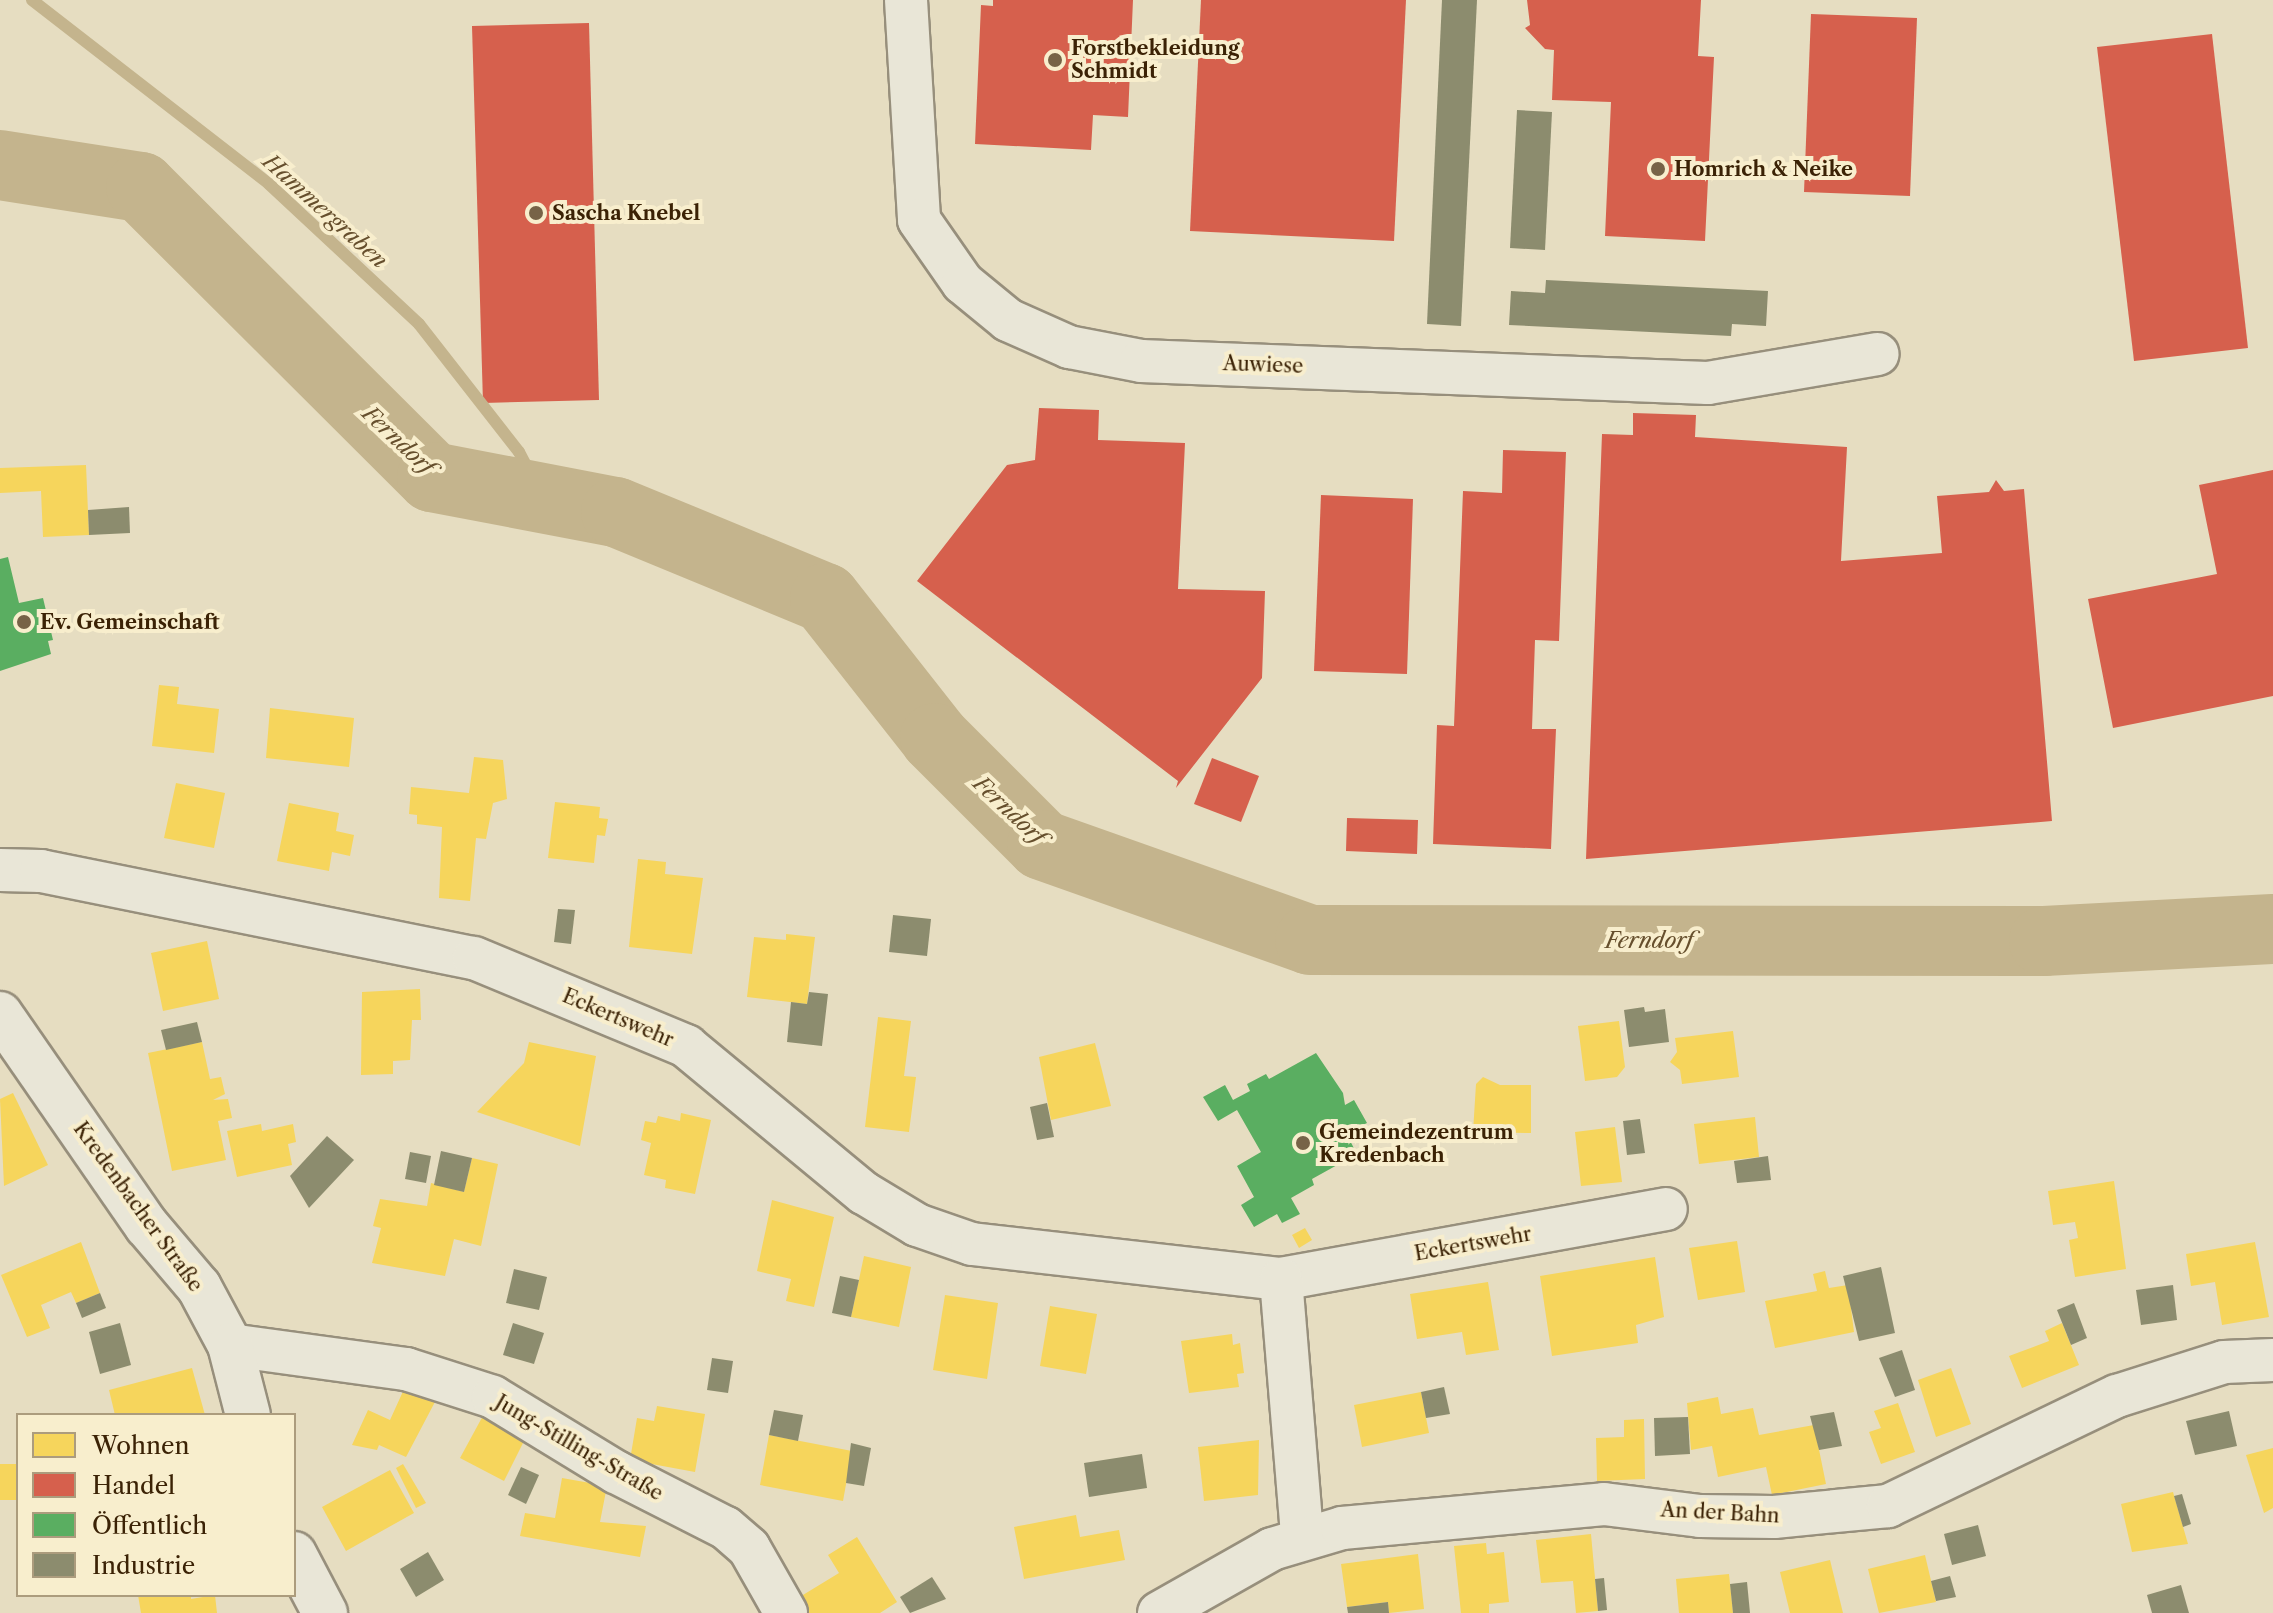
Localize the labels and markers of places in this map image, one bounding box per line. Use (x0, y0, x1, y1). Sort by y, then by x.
place label: Forstbekleidung Schmidt (1071, 36, 1240, 83)
marker: Forstbekleidung Schmidt (1046, 51, 1064, 69)
place label: Homrich & Neike (1674, 157, 1853, 181)
marker: Homrich & Neike (1649, 160, 1667, 178)
place label: Sascha Knebel (552, 201, 701, 225)
marker: Sascha Knebel (527, 204, 545, 222)
place label: Ev. Gemeinschaft (40, 610, 219, 634)
marker: Ev. Gemeinschaft (15, 613, 33, 631)
place label: Gemeindezentrum Kredenbach (1319, 1120, 1514, 1167)
marker: Gemeindezentrum Kredenbach (1294, 1134, 1312, 1152)

